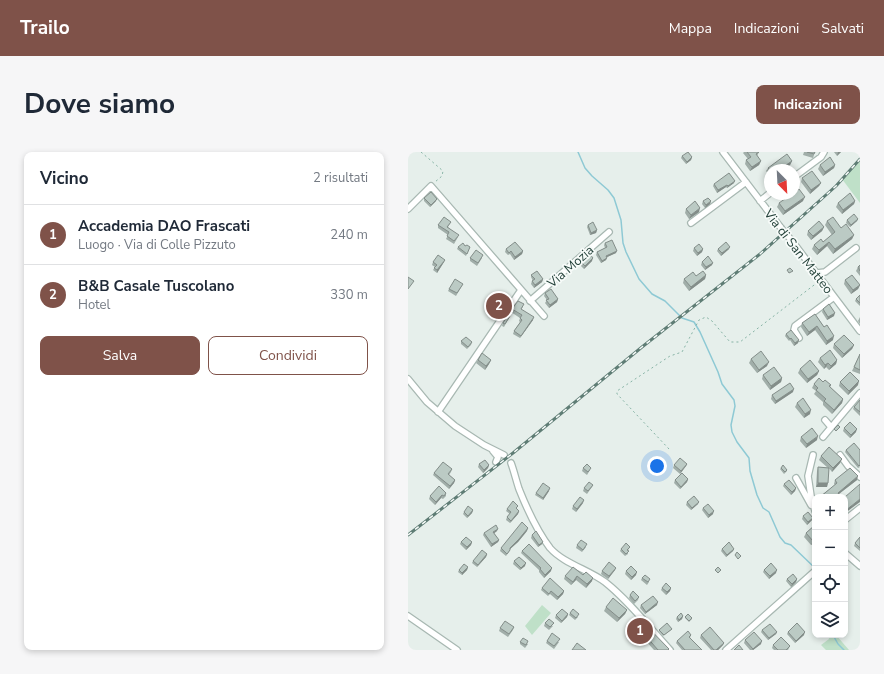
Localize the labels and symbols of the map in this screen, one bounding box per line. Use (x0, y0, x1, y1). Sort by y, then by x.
north arrow (764, 164, 800, 200)
street label: Via di San Matteo (759, 205, 837, 298)
street label: Via Mozia (543, 241, 598, 293)
pin: 2 (486, 291, 512, 321)
your location (647, 456, 667, 476)
pin: 1 (627, 616, 653, 646)

